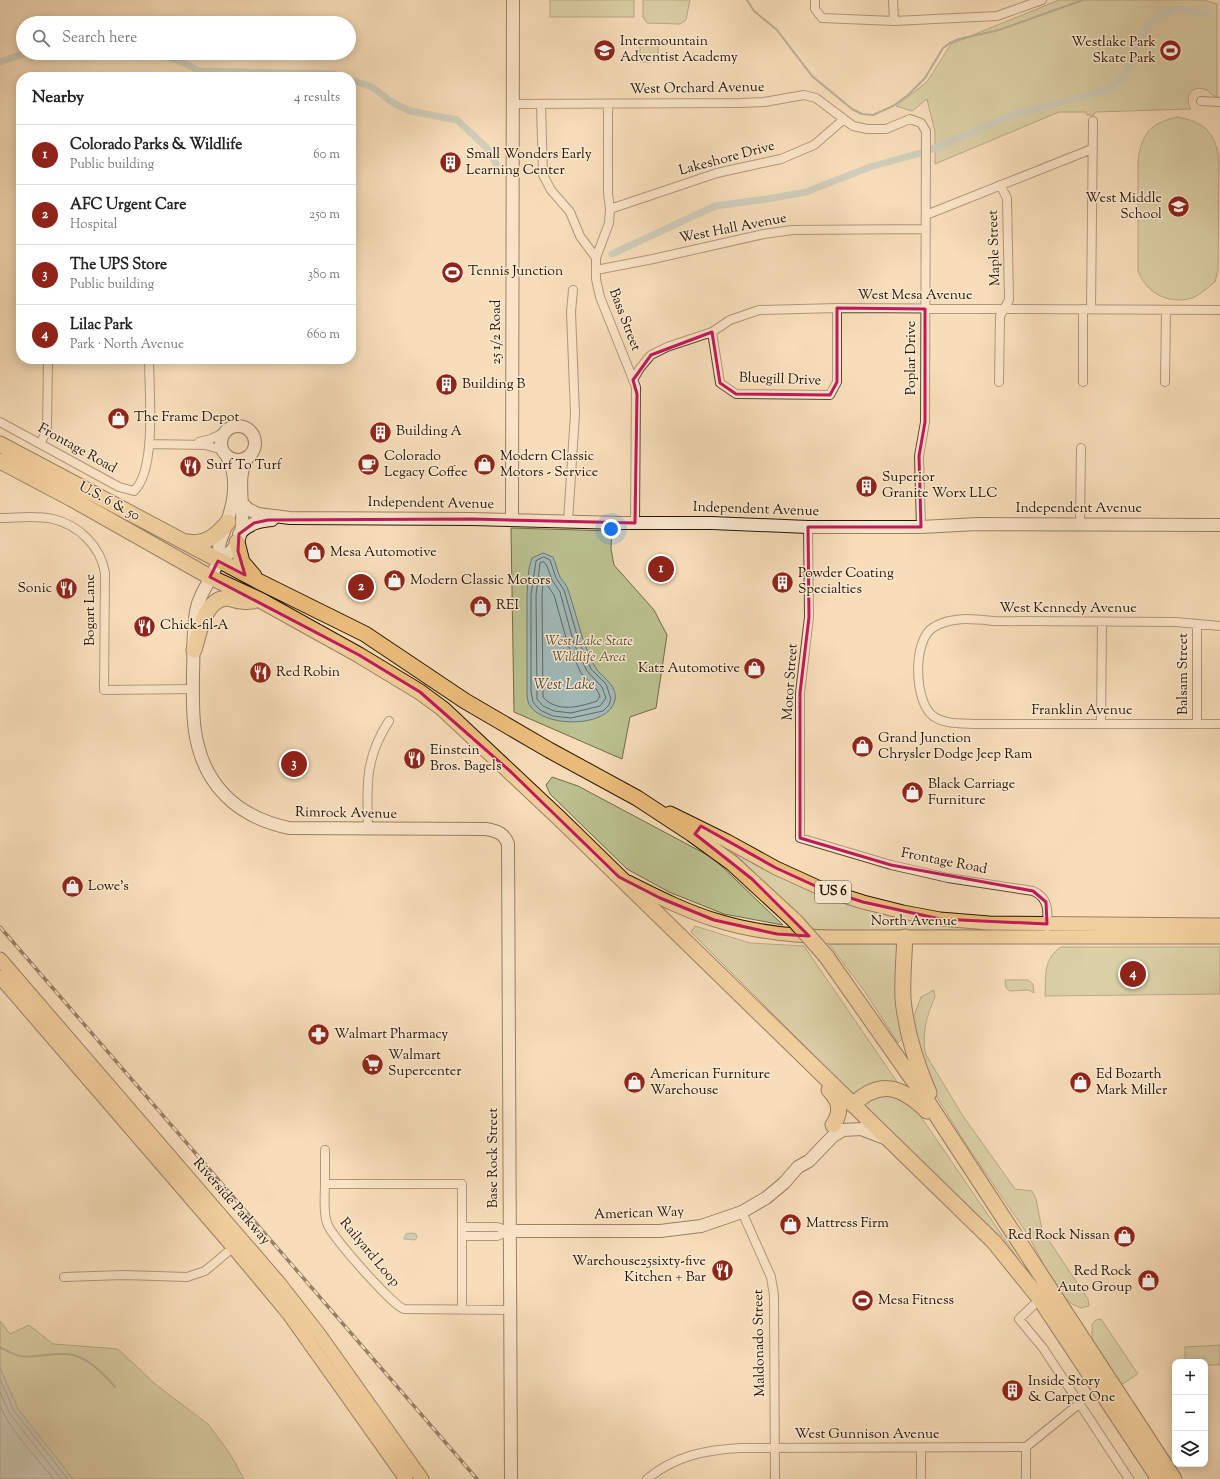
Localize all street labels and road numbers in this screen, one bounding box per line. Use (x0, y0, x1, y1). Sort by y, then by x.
street label: West Orchard Avenue (629, 78, 765, 100)
street label: Lakeshore Drive (677, 137, 777, 181)
street label: West Hall Avenue (678, 209, 788, 249)
street label: Maple Street (984, 209, 1006, 286)
street label: Bass Street (603, 286, 645, 354)
street label: West Mesa Avenue (858, 286, 972, 306)
street label: 25 1/2 Road (487, 300, 507, 364)
street label: Poplar Drive (902, 321, 922, 395)
street label: Bluegill Drive (738, 369, 822, 391)
street label: Frontage Road (34, 419, 120, 479)
street label: U.S. 6 & 50 (75, 477, 143, 527)
street label: Independent Avenue (368, 493, 494, 515)
street label: Independent Avenue (693, 498, 819, 522)
street label: Independent Avenue (1016, 499, 1142, 519)
street label: Bogart Lane (81, 574, 101, 646)
street label: West Kennedy Avenue (999, 599, 1137, 619)
street label: Balsam Street (1174, 633, 1194, 715)
street label: Motor Street (778, 643, 804, 721)
street label: Franklin Avenue (1031, 701, 1133, 721)
street label: Rimrock Avenue (295, 803, 397, 825)
street label: Frontage Road (899, 844, 989, 880)
road number: US 6 (815, 881, 851, 903)
street label: North Avenue (871, 912, 957, 932)
street label: Base Rock Street (484, 1107, 504, 1208)
street label: Riverside Parkway (188, 1154, 274, 1250)
street label: American Way (593, 1202, 685, 1226)
street label: Railyard Loop (334, 1214, 404, 1292)
street label: Maldonado Street (749, 1289, 771, 1397)
street label: West Gunnison Avenue (794, 1425, 940, 1445)

